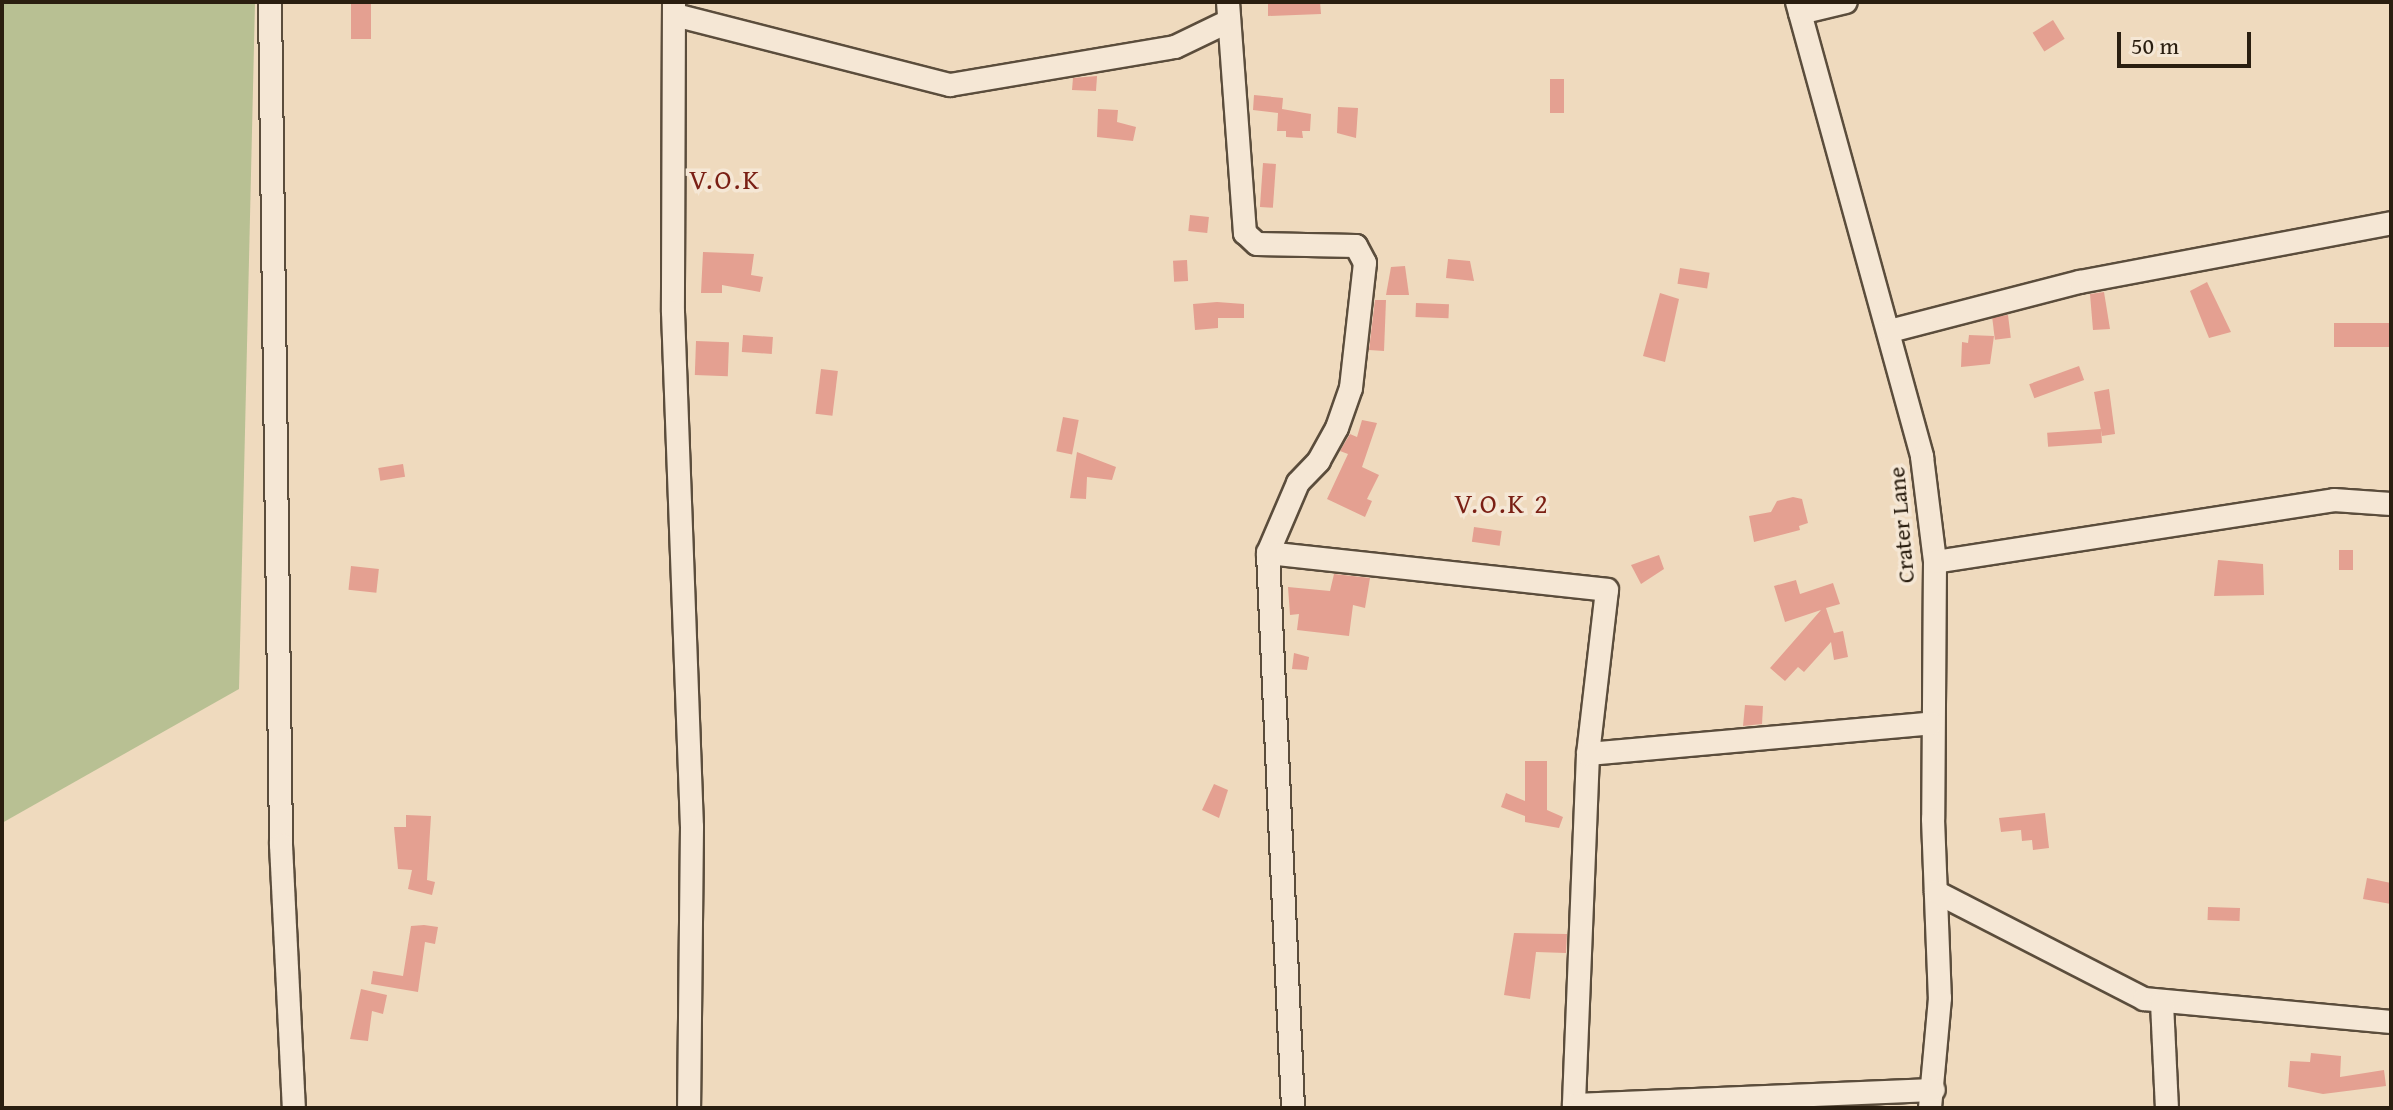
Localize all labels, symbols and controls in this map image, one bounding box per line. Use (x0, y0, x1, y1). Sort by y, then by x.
scale bar (2121, 16, 2255, 66)
text: 50 m (2131, 28, 2179, 63)
district label: V.O.K (689, 162, 761, 196)
street label: Crater Lane (1882, 466, 1920, 584)
district label: V.O.K 2 (1454, 486, 1550, 520)

